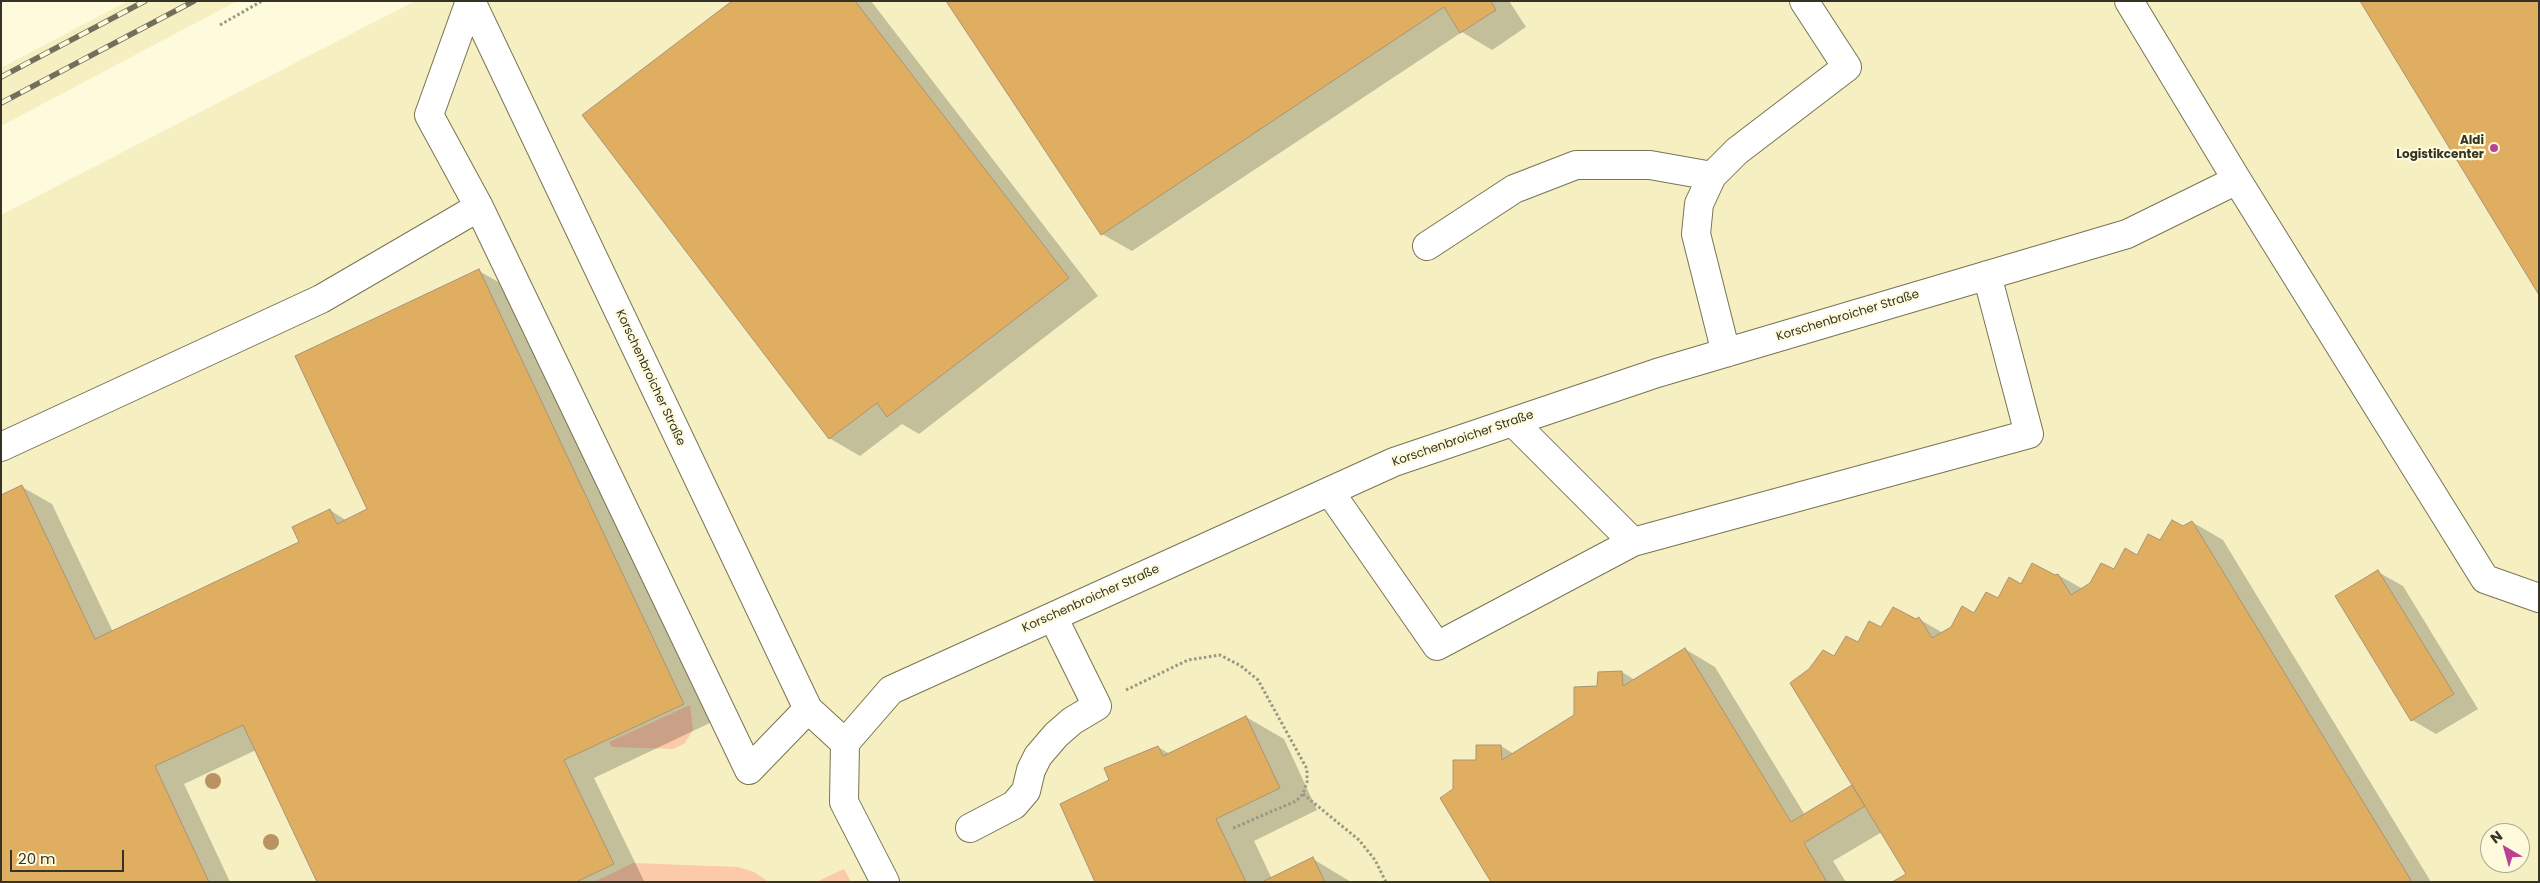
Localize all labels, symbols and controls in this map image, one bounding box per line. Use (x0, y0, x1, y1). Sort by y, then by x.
place label: Aldi Logistikcenter (2396, 134, 2484, 162)
marker: Aldi Logistikcenter (2488, 142, 2500, 154)
street label: Korschenbroicher Straße (1775, 287, 1921, 345)
street label: Korschenbroicher Straße (612, 308, 688, 448)
street label: Korschenbroicher Straße (1390, 408, 1536, 470)
street label: Korschenbroicher Straße (1020, 562, 1162, 636)
north arrow (2480, 823, 2530, 873)
text: N (2486, 826, 2507, 848)
scale bar (12, 840, 126, 872)
text: 20 m (18, 848, 56, 869)

